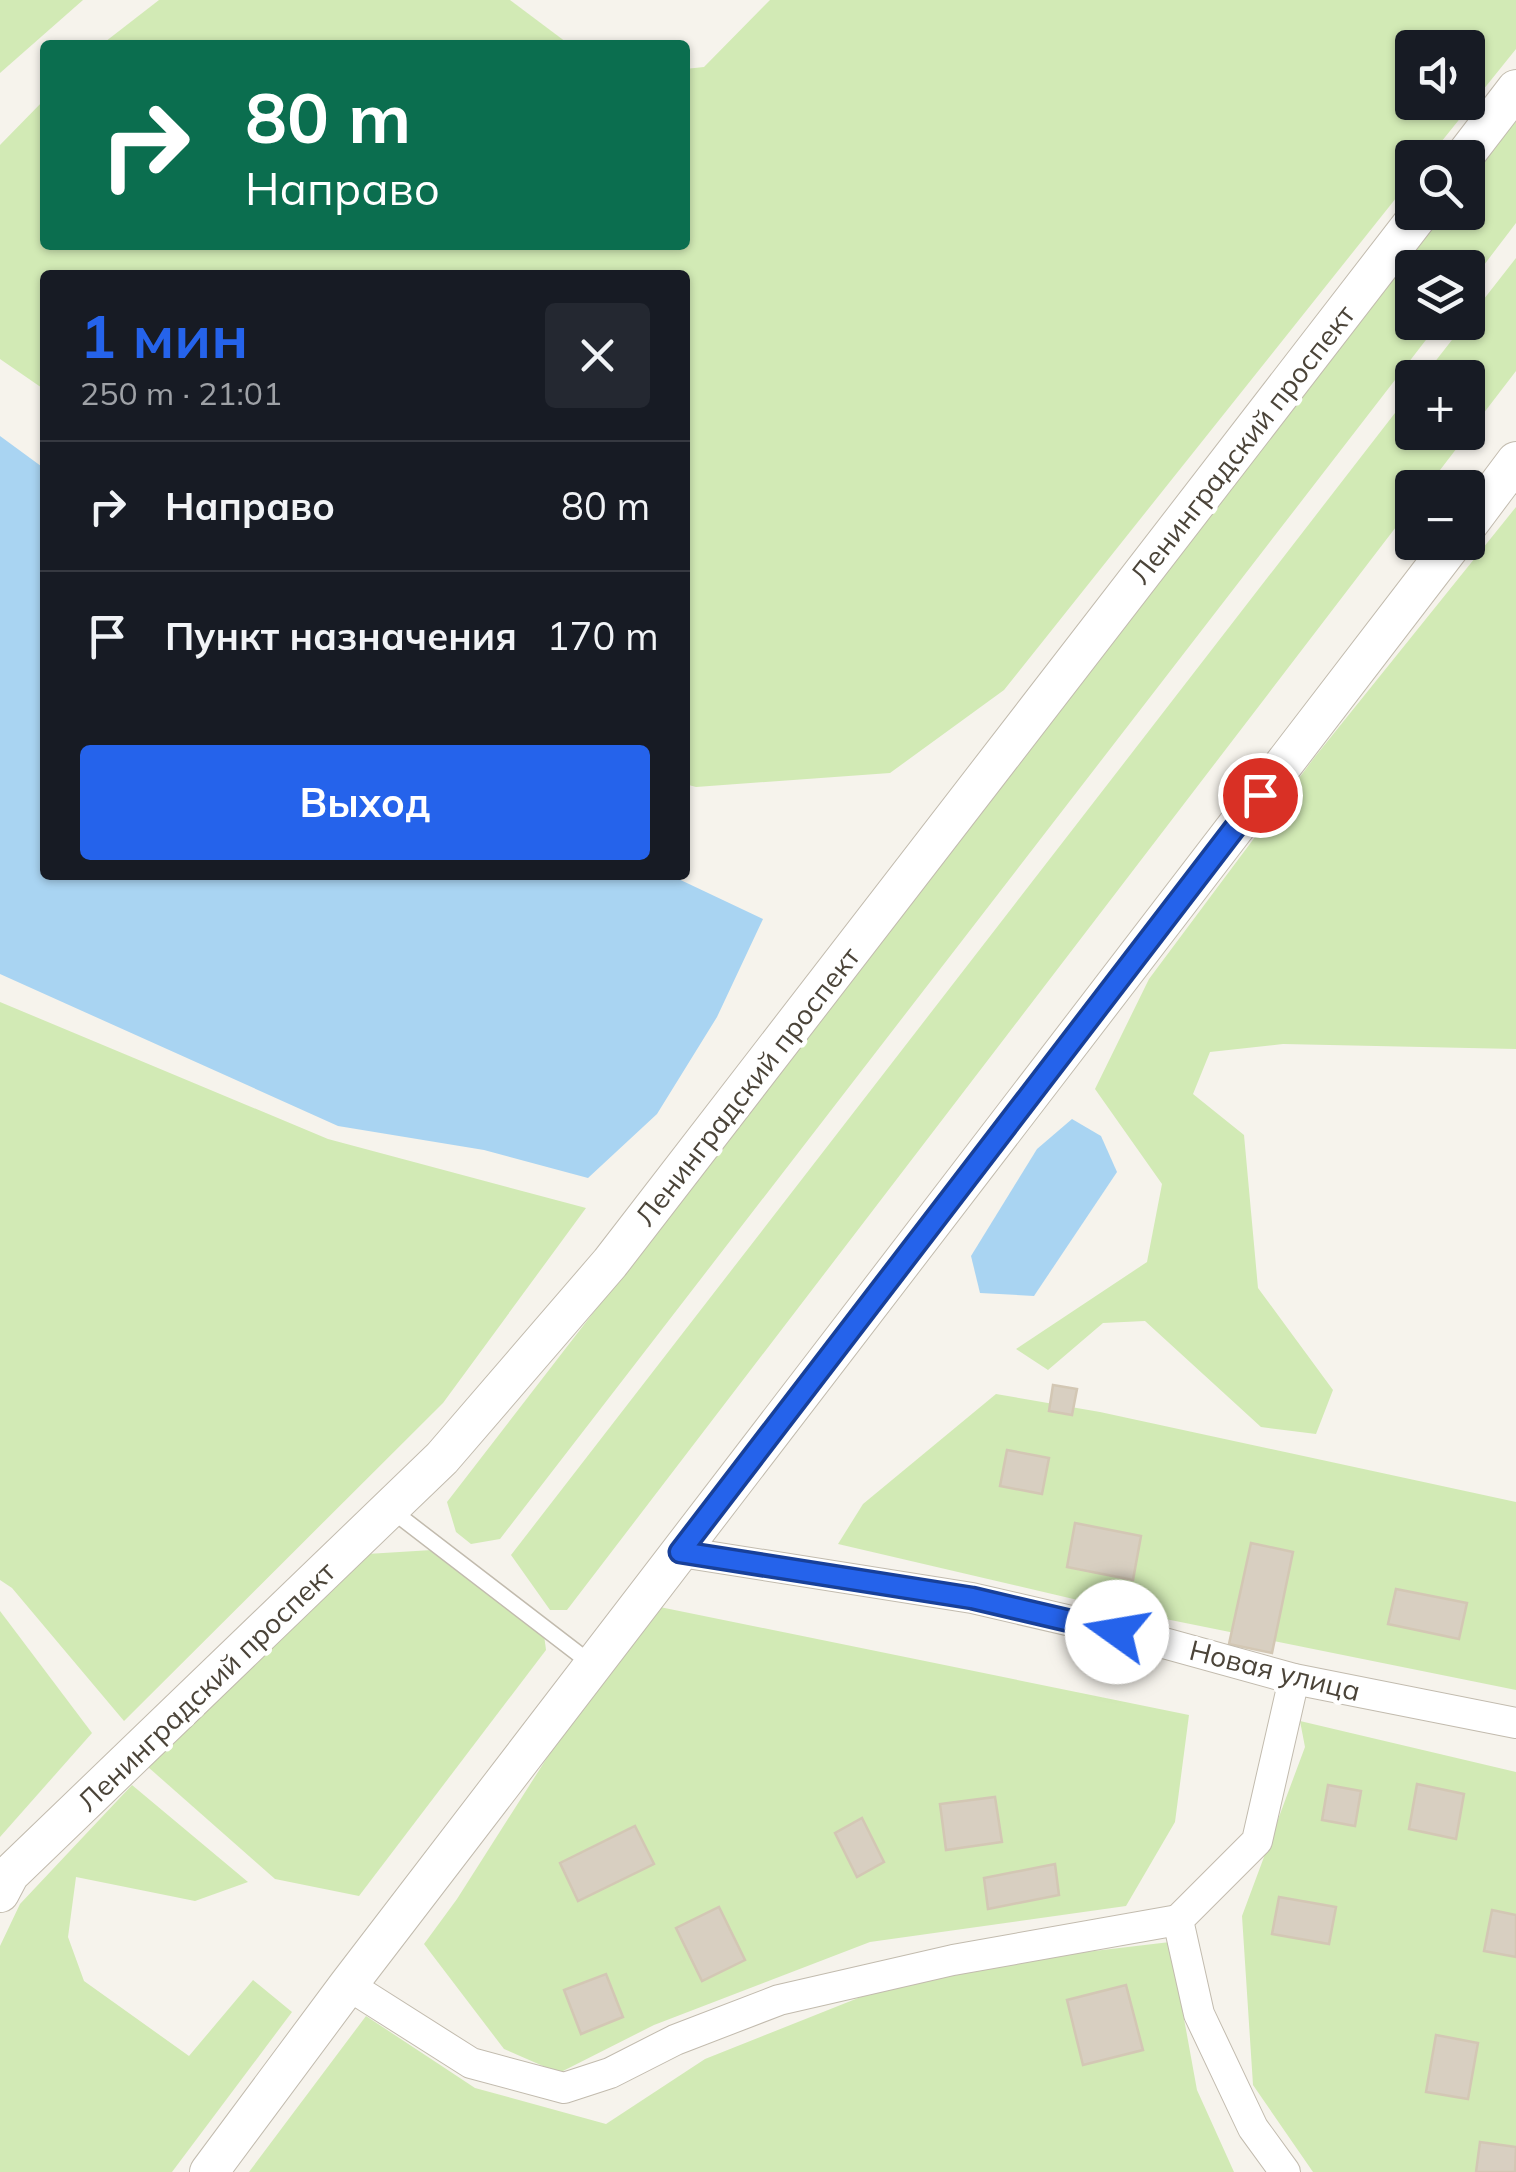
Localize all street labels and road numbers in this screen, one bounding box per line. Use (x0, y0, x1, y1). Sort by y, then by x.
street label: Ленинградский проспект (1122, 297, 1362, 591)
street label: Ленинградский проспект (627, 939, 867, 1233)
street label: Ленинградский проспект (70, 1554, 342, 1818)
street label: Новая улица (1186, 1632, 1364, 1708)

